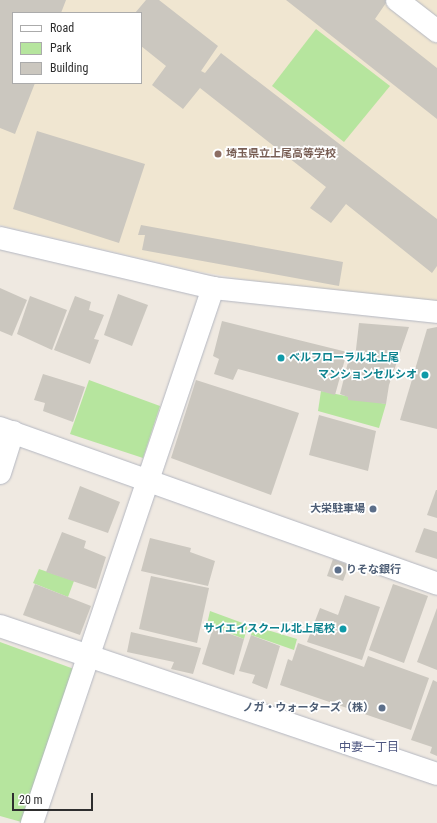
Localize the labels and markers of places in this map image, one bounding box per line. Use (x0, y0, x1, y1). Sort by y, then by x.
place label: 埼玉県立上尾高等学校 (226, 147, 336, 161)
marker: 埼玉県立上尾高等学校 (213, 149, 223, 159)
place label: ベルフローラル北上尾 (289, 351, 399, 365)
marker: ベルフローラル北上尾 (276, 353, 286, 363)
place label: マンションセルシオ (318, 368, 417, 382)
marker: マンションセルシオ (420, 370, 430, 380)
place label: 大栄駐車場 (310, 502, 365, 516)
marker: 大栄駐車場 (368, 504, 378, 514)
place label: りそな銀行 (346, 563, 401, 577)
marker: りそな銀行 (333, 565, 343, 575)
place label: サイエイスクール北上尾校 (203, 622, 335, 636)
marker: サイエイスクール北上尾校 (338, 624, 348, 634)
place label: ノガ・ウォーターズ（株） (242, 701, 374, 715)
marker: ノガ・ウォーターズ（株） (377, 703, 387, 713)

